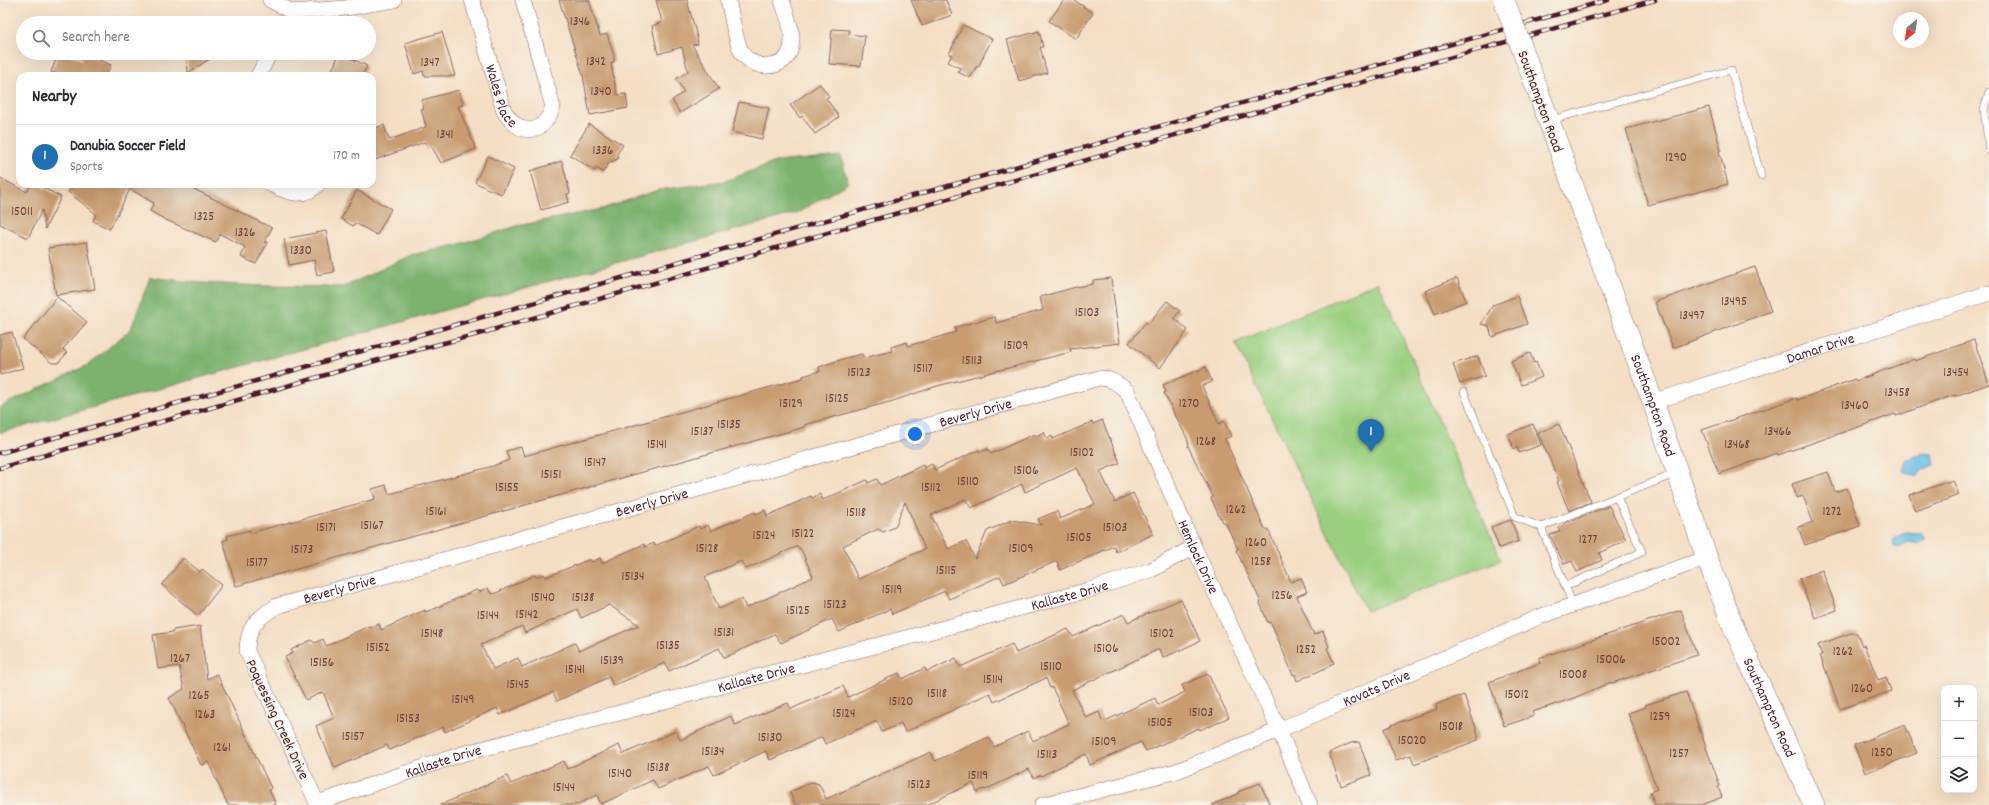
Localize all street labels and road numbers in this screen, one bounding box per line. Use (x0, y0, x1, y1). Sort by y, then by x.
street label: Southampton Road (1510, 48, 1568, 156)
street label: Wales Place (478, 62, 522, 134)
street label: Damar Drive (1784, 328, 1858, 371)
street label: Southampton Road (1623, 352, 1680, 460)
street label: Beverly Drive (937, 394, 1015, 435)
street label: Beverly Drive (614, 483, 691, 524)
street label: Hemlock Drive (1171, 517, 1224, 598)
street label: Beverly Drive (301, 570, 379, 611)
street label: Kallaste Drive (1029, 575, 1112, 618)
street label: Southampton Road (1736, 655, 1800, 762)
street label: Poquessing Creek Drive (239, 656, 314, 784)
street label: Kallaste Drive (716, 658, 798, 700)
street label: Kovats Drive (1340, 665, 1414, 714)
street label: Kallaste Drive (403, 740, 485, 785)

